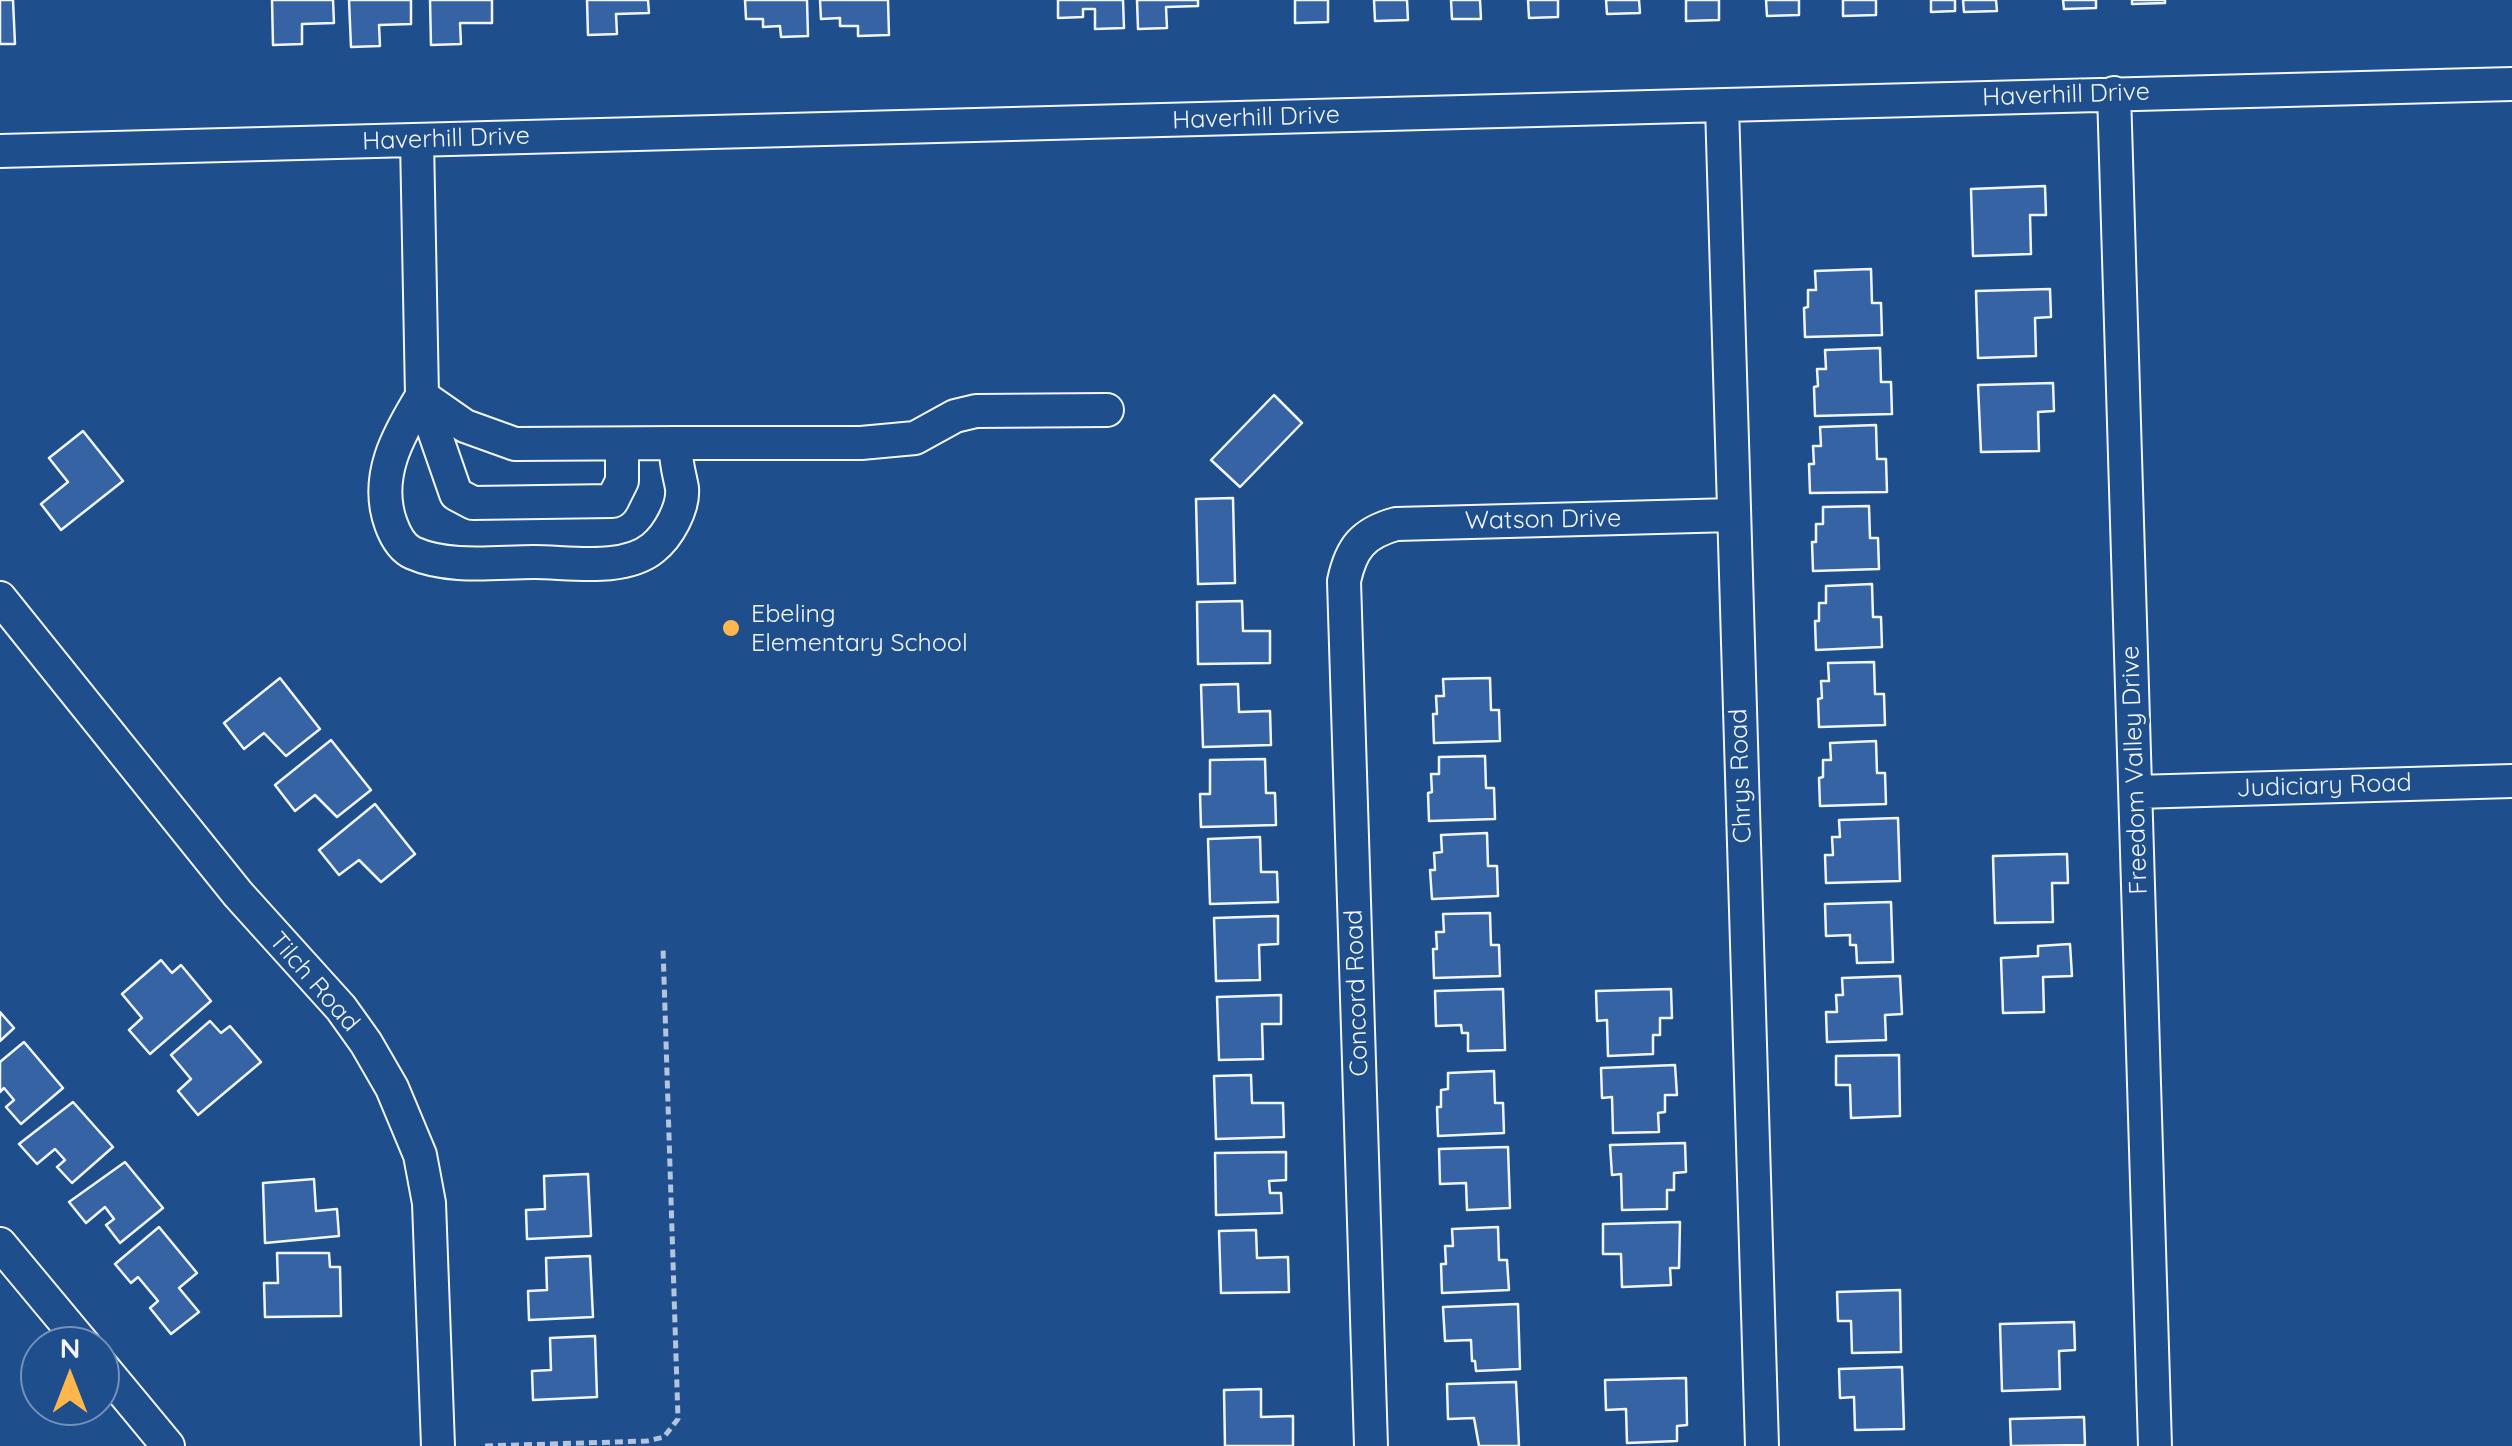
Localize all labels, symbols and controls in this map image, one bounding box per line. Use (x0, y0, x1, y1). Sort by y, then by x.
street label: Haverhill Drive (1982, 77, 2150, 113)
street label: Haverhill Drive (1172, 100, 1340, 136)
street label: Haverhill Drive (362, 121, 530, 157)
street label: Watson Drive (1465, 504, 1621, 536)
place label: Ebeling Elementary School (751, 599, 968, 658)
marker: Ebeling Elementary School (720, 617, 742, 639)
street label: Freedom Valley Drive (2116, 645, 2154, 895)
street label: Chrys Road (1724, 708, 1758, 844)
street label: Judiciary Road (2236, 768, 2412, 804)
street label: Concord Road (1339, 909, 1375, 1077)
street label: Tilch Road (263, 926, 365, 1038)
north arrow (20, 1326, 120, 1426)
text: N (60, 1330, 80, 1365)

